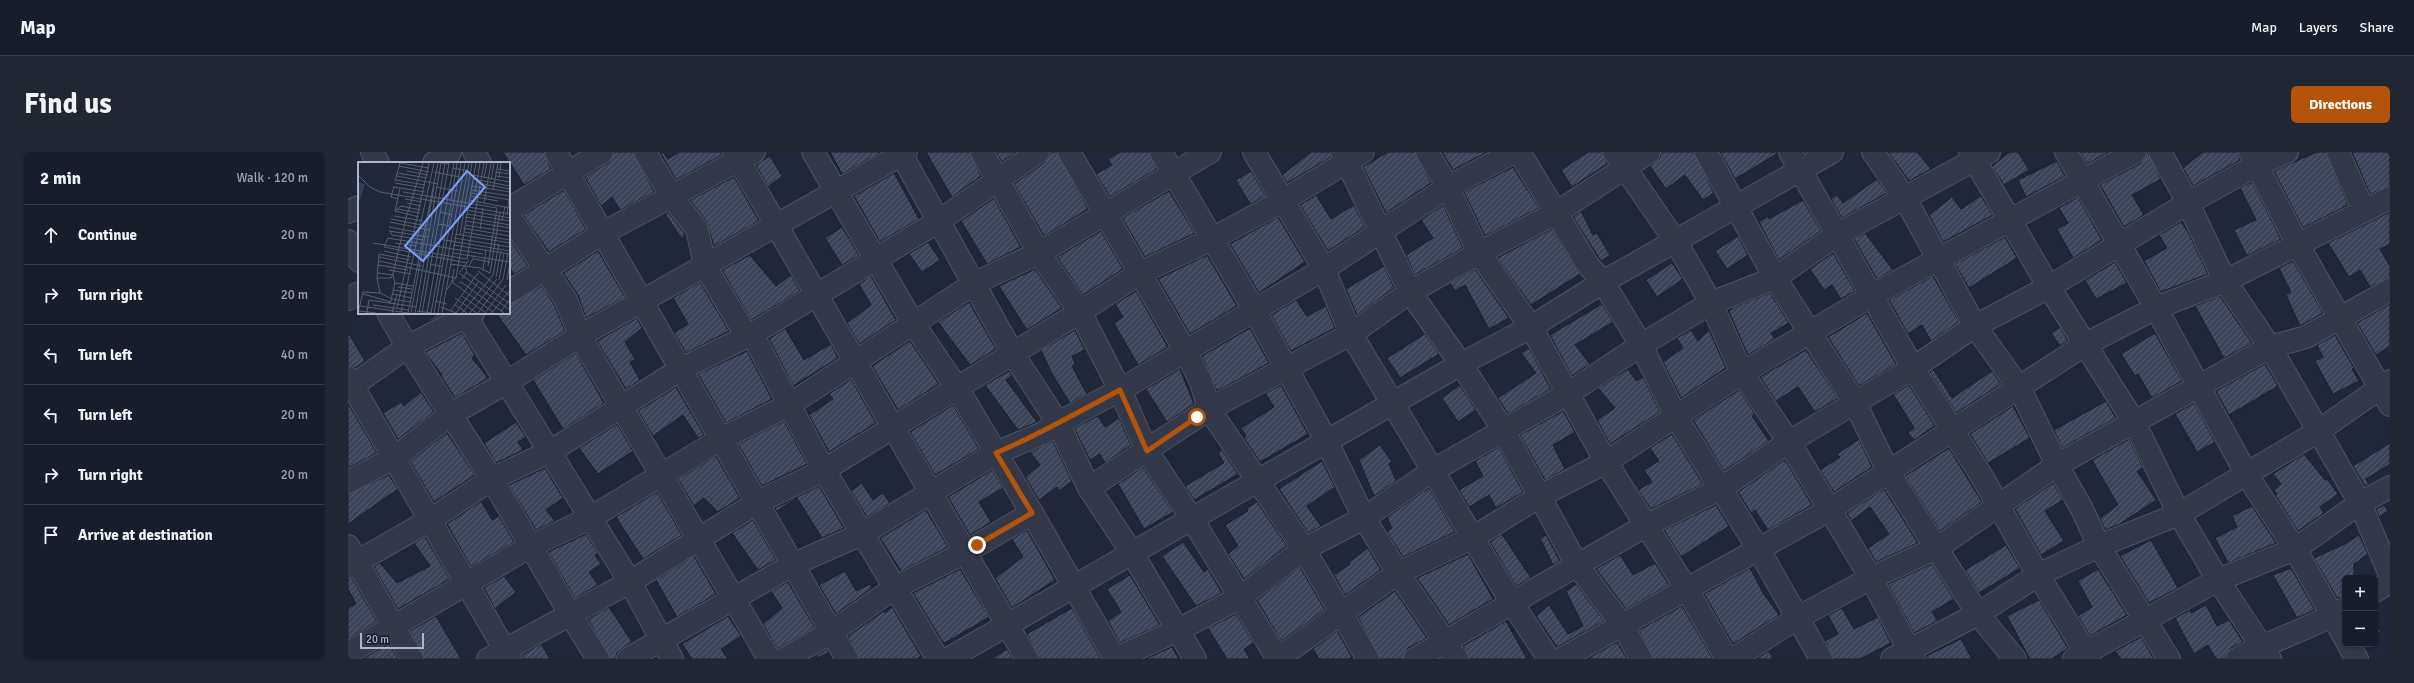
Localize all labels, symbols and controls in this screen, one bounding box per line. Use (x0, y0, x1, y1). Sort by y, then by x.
text: Map (20, 16, 56, 40)
text: Map (2251, 19, 2277, 36)
text: Layers (2299, 19, 2338, 36)
text: Share (2360, 19, 2394, 36)
button: Directions (2291, 86, 2390, 123)
text: Find us (24, 87, 112, 121)
inset map (358, 162, 510, 314)
text: 2 min (40, 168, 81, 189)
text: Walk · 120 m (237, 170, 308, 186)
icon: ahead (40, 224, 62, 246)
text: Continue (78, 226, 137, 244)
text: 20 m (281, 227, 308, 243)
icon: right (40, 284, 62, 306)
text: Turn right (78, 286, 143, 304)
text: 20 m (281, 287, 308, 303)
icon: left (40, 344, 62, 366)
text: Turn left (78, 346, 132, 364)
text: 40 m (281, 347, 308, 363)
icon: left (40, 404, 62, 426)
text: Turn left (78, 406, 132, 424)
text: 20 m (281, 407, 308, 423)
route start (1188, 408, 1206, 426)
icon: right (40, 464, 62, 486)
text: Turn right (78, 466, 143, 484)
text: 20 m (281, 467, 308, 483)
icon: arrive (40, 524, 62, 546)
text: Arrive at destination (78, 526, 213, 544)
route end (968, 536, 986, 554)
map controls (2342, 575, 2378, 647)
button: + (2342, 575, 2378, 611)
button: − (2342, 611, 2378, 647)
scale bar (360, 631, 424, 650)
text: 20 m (366, 633, 389, 646)

